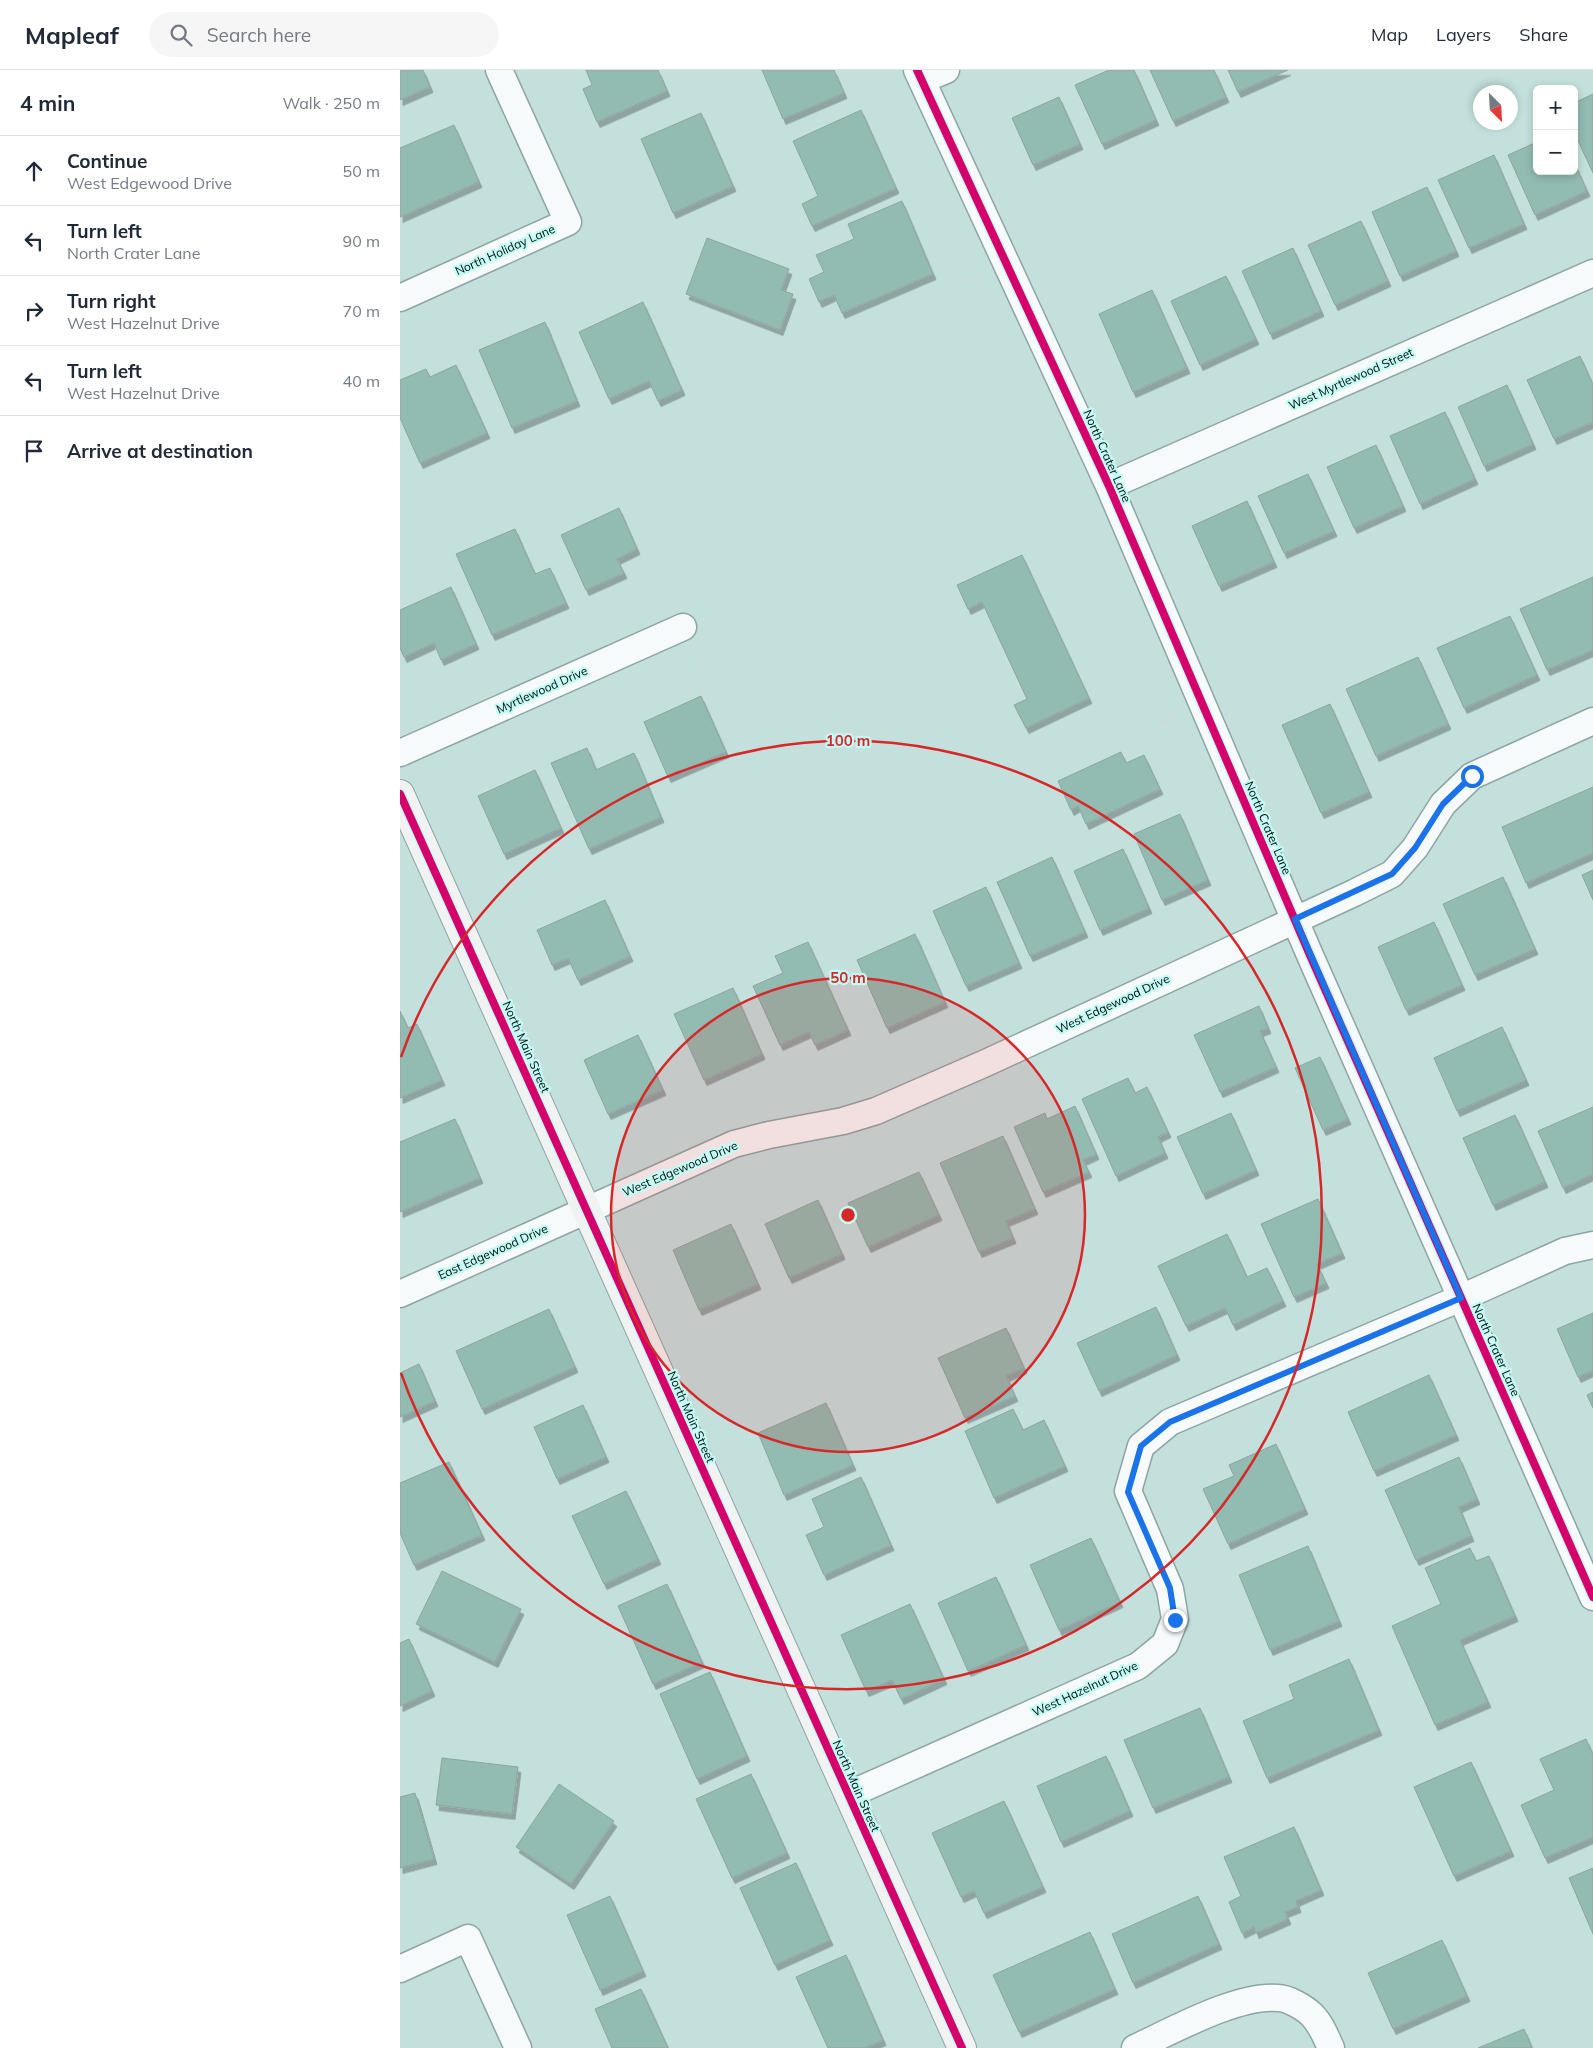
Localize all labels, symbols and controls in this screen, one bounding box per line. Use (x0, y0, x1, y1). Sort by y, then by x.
search box (149, 12, 499, 57)
text: Mapleaf (25, 20, 119, 50)
icon: search (167, 21, 195, 49)
text: Search here (207, 23, 311, 47)
text: Map (1371, 23, 1408, 46)
text: Layers (1436, 23, 1491, 46)
text: Share (1519, 23, 1568, 46)
north arrow (1473, 85, 1518, 130)
map controls (1533, 85, 1578, 175)
button: + (1533, 85, 1578, 130)
text: 4 min (20, 90, 75, 116)
text: Walk · 250 m (282, 93, 380, 113)
button: − (1533, 130, 1578, 175)
text: Continue (67, 149, 147, 173)
icon: ahead (20, 157, 48, 185)
text: 50 m (343, 161, 380, 181)
text: West Edgewood Drive (67, 173, 232, 193)
text: Turn left (67, 219, 142, 243)
street label: North Holiday Lane (453, 221, 557, 278)
icon: left (20, 227, 48, 255)
text: 90 m (343, 231, 380, 251)
text: North Crater Lane (67, 243, 200, 263)
text: Turn right (67, 289, 156, 313)
icon: right (20, 297, 48, 325)
text: 70 m (343, 301, 380, 321)
text: West Hazelnut Drive (67, 313, 220, 333)
street label: West Myrtlewood Street (1286, 344, 1415, 413)
text: Turn left (67, 359, 142, 383)
icon: left (20, 367, 48, 395)
text: 40 m (343, 371, 380, 391)
text: West Hazelnut Drive (67, 383, 220, 403)
street label: North Crater Lane (1080, 407, 1135, 505)
icon: arrive (20, 437, 48, 465)
text: Arrive at destination (67, 439, 253, 463)
street label: Myrtlewood Drive (494, 663, 590, 716)
text: 100 m (826, 731, 870, 750)
route start (1461, 765, 1484, 788)
street label: North Crater Lane (1242, 779, 1295, 877)
text: 50 m (830, 968, 866, 987)
street label: West Edgewood Drive (1054, 971, 1172, 1036)
street label: North Main Street (500, 999, 553, 1095)
street label: West Edgewood Drive (620, 1137, 740, 1200)
centre of rings (839, 1206, 857, 1224)
street label: East Edgewood Drive (436, 1221, 550, 1283)
street label: North Crater Lane (1469, 1301, 1524, 1399)
street label: North Main Street (665, 1369, 718, 1465)
route end (1164, 1609, 1187, 1632)
street label: West Hazelnut Drive (1030, 1658, 1140, 1720)
street label: North Main Street (830, 1738, 883, 1834)

